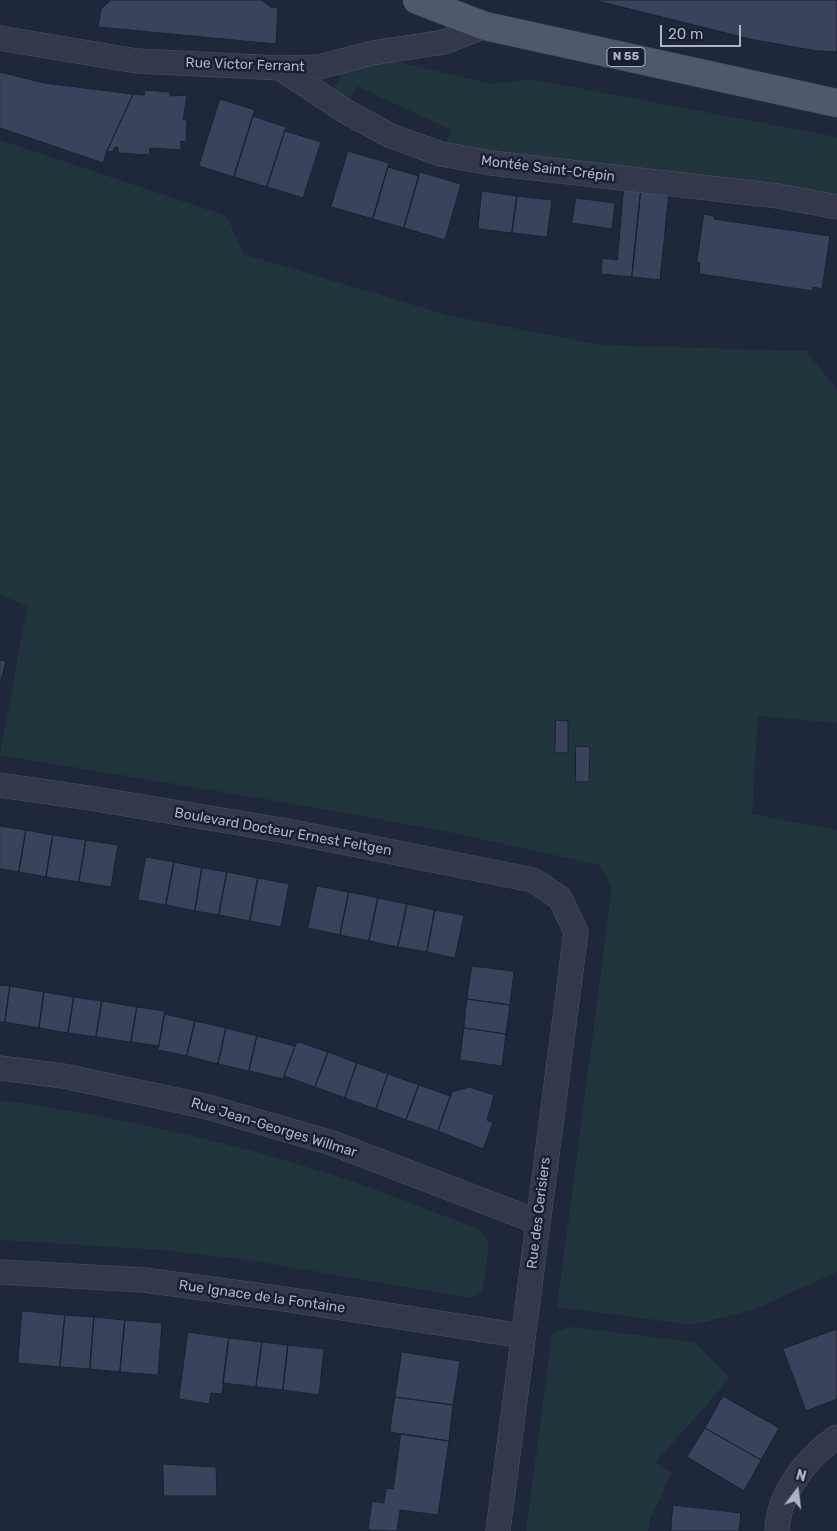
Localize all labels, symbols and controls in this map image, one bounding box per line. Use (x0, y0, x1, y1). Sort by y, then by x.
scale bar (662, 15, 743, 47)
text: 20 m (668, 25, 703, 43)
road number: N 55 (607, 48, 645, 66)
street label: Rue Victor Ferrant (185, 55, 305, 75)
street label: Montée Saint-Crépin (480, 152, 616, 186)
street label: Boulevard Docteur Ernest Feltgen (173, 805, 393, 859)
street label: Rue Jean-Georges Willmar (189, 1095, 359, 1161)
street label: Rue des Cerisiers (524, 1156, 554, 1270)
street label: Rue Ignace de la Fontaine (178, 1277, 346, 1317)
north arrow (772, 1466, 822, 1516)
text: N (794, 1467, 808, 1486)

